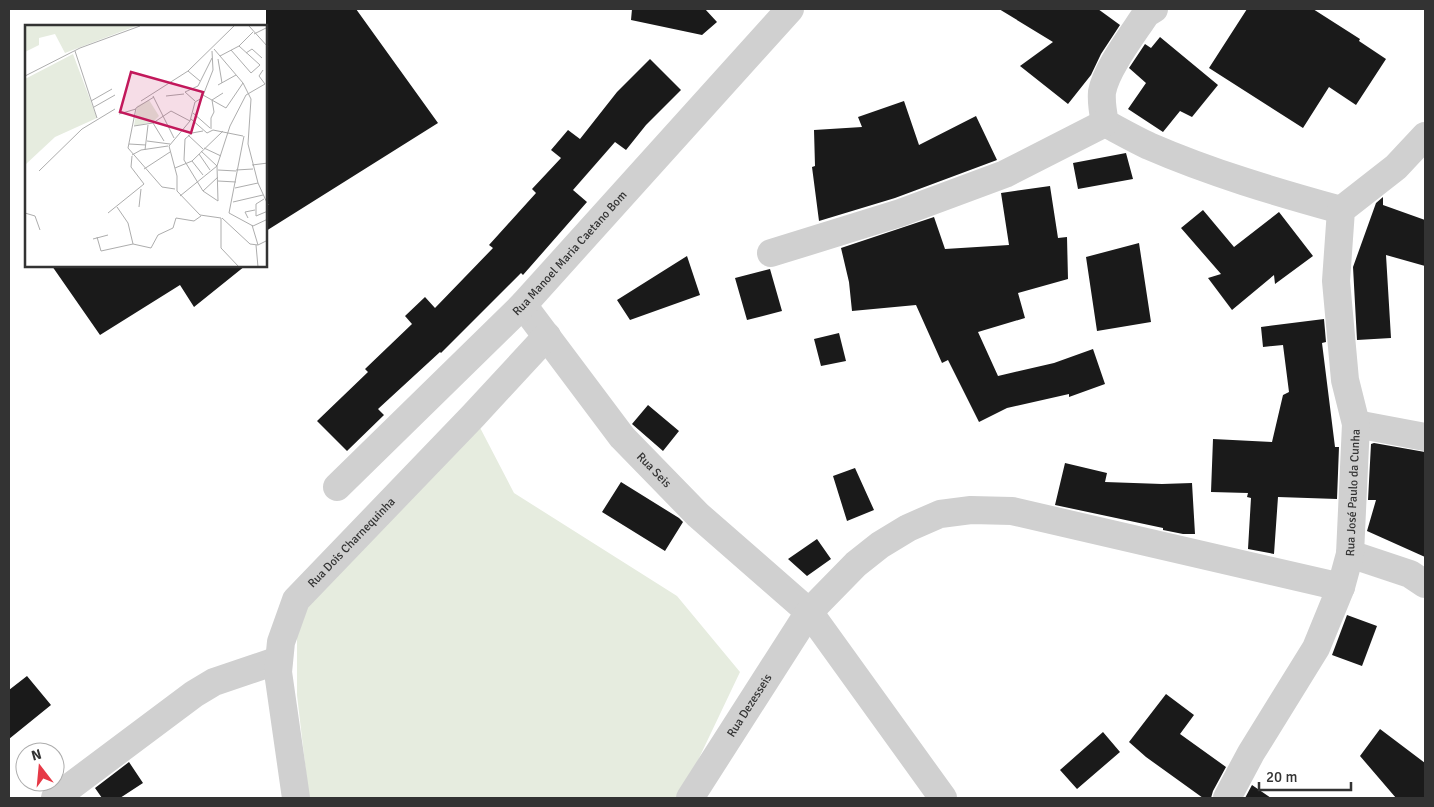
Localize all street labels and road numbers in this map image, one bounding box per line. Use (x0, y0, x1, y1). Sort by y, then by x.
street label: Rua Manoel Maria Caetano Bom (509, 187, 630, 319)
street label: Rua José Paulo da Cunha (1342, 429, 1363, 557)
street label: Rua Seis (634, 449, 675, 491)
street label: Rua Dois Charnequinha (305, 494, 398, 591)
street label: Rua Dezesseis (723, 671, 775, 740)

